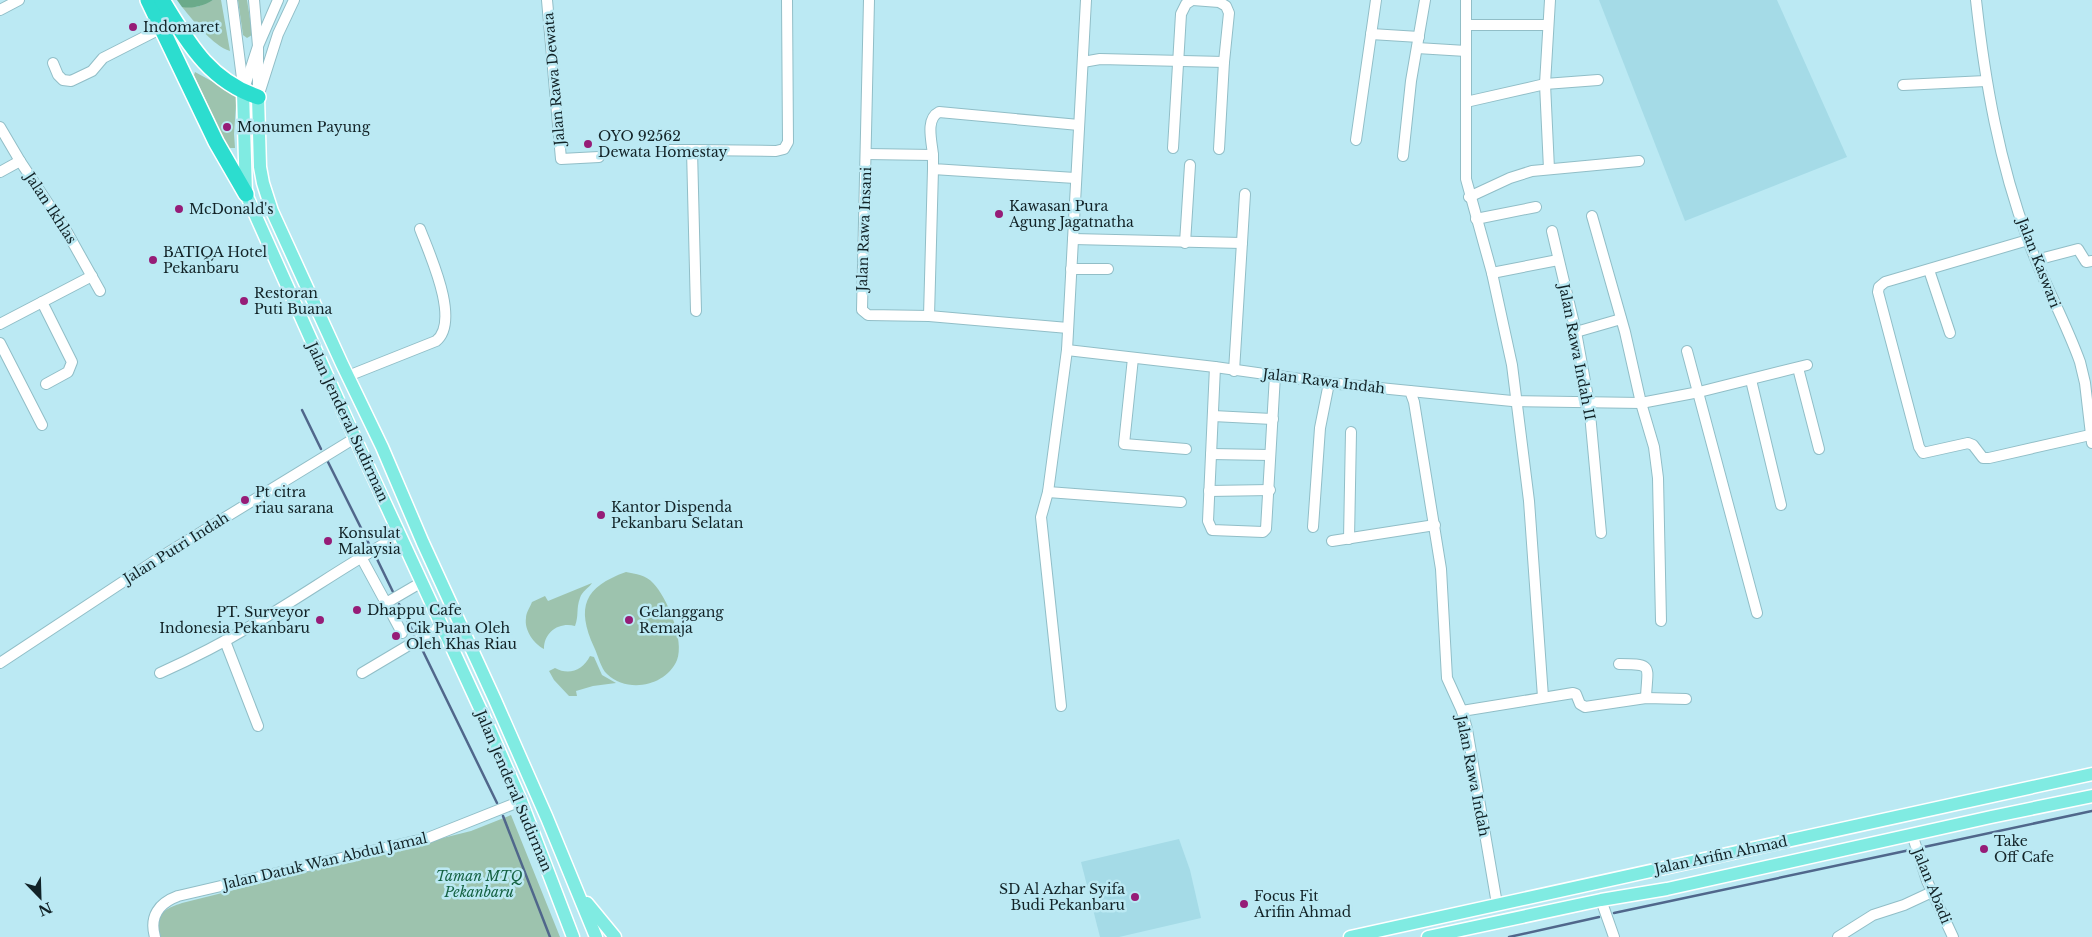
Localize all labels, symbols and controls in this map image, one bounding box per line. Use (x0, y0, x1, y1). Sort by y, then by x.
street label: Jalan Rawa Dewata (539, 11, 569, 148)
place label: Indomaret (143, 18, 220, 36)
marker: Indomaret (127, 21, 139, 33)
place label: Monumen Payung (237, 118, 371, 136)
marker: Monumen Payung (221, 121, 233, 133)
place label: OYO 92562 Dewata Homestay (598, 127, 728, 161)
marker: OYO 92562 Dewata Homestay (582, 138, 594, 150)
street label: Jalan Rawa Insani (853, 166, 875, 294)
street label: Jalan Ikhlas (20, 167, 81, 247)
place label: Kawasan Pura Agung Jagatnatha (1008, 197, 1134, 231)
place label: McDonald's (189, 200, 274, 218)
marker: McDonald's (173, 203, 185, 215)
marker: Kawasan Pura Agung Jagatnatha (993, 208, 1005, 220)
street label: Jalan Kaswari (2013, 214, 2064, 311)
place label: BATIQA Hotel Pekanbaru (163, 243, 267, 277)
marker: BATIQA Hotel Pekanbaru (147, 254, 159, 266)
street label: Jalan Rawa Indah II (1555, 280, 1599, 422)
place label: Restoran Puti Buana (254, 284, 333, 318)
marker: Restoran Puti Buana (238, 295, 250, 307)
street label: Jalan Jenderal Sudirman (302, 338, 393, 505)
street label: Jalan Rawa Indah (1260, 364, 1386, 397)
place label: Pt citra riau sarana (255, 483, 334, 517)
marker: Pt citra riau sarana (239, 494, 251, 506)
place label: Kantor Dispenda Pekanbaru Selatan (611, 498, 744, 532)
street label: Jalan Putri Indah (118, 508, 232, 589)
marker: Kantor Dispenda Pekanbaru Selatan (595, 509, 607, 521)
place label: Konsulat Malaysia (338, 524, 401, 558)
marker: Konsulat Malaysia (322, 535, 334, 547)
place label: Dhappu Cafe (367, 601, 462, 619)
place label: PT. Surveyor Indonesia Pekanbaru (159, 603, 311, 637)
place label: Gelanggang Remaja (639, 603, 724, 637)
marker: Dhappu Cafe (351, 604, 363, 616)
marker: PT. Surveyor Indonesia Pekanbaru (314, 614, 326, 626)
marker: Gelanggang Remaja (623, 614, 635, 626)
place label: Cik Puan Oleh Oleh Khas Riau (406, 619, 518, 653)
marker: Cik Puan Oleh Oleh Khas Riau (390, 630, 402, 642)
street label: Jalan Jenderal Sudirman (471, 706, 556, 875)
street label: Jalan Rawa Indah (1452, 712, 1494, 838)
street label: Jalan Datuk Wan Abdul Jamal (219, 829, 429, 894)
street label: Jalan Arifin Ahmad (1651, 832, 1790, 878)
place label: Take Off Cafe (1994, 832, 2054, 866)
marker: Take Off Cafe (1978, 843, 1990, 855)
street label: Jalan Abadi (1908, 844, 1955, 927)
park label: Taman MTQ Pekanbaru (436, 867, 523, 901)
north arrow (15, 872, 65, 922)
place label: SD Al Azhar Syifa Budi Pekanbaru (999, 880, 1126, 914)
place label: Focus Fit Arifin Ahmad (1253, 887, 1352, 921)
marker: SD Al Azhar Syifa Budi Pekanbaru (1129, 891, 1141, 903)
text: N (36, 898, 55, 920)
marker: Focus Fit Arifin Ahmad (1238, 898, 1250, 910)

